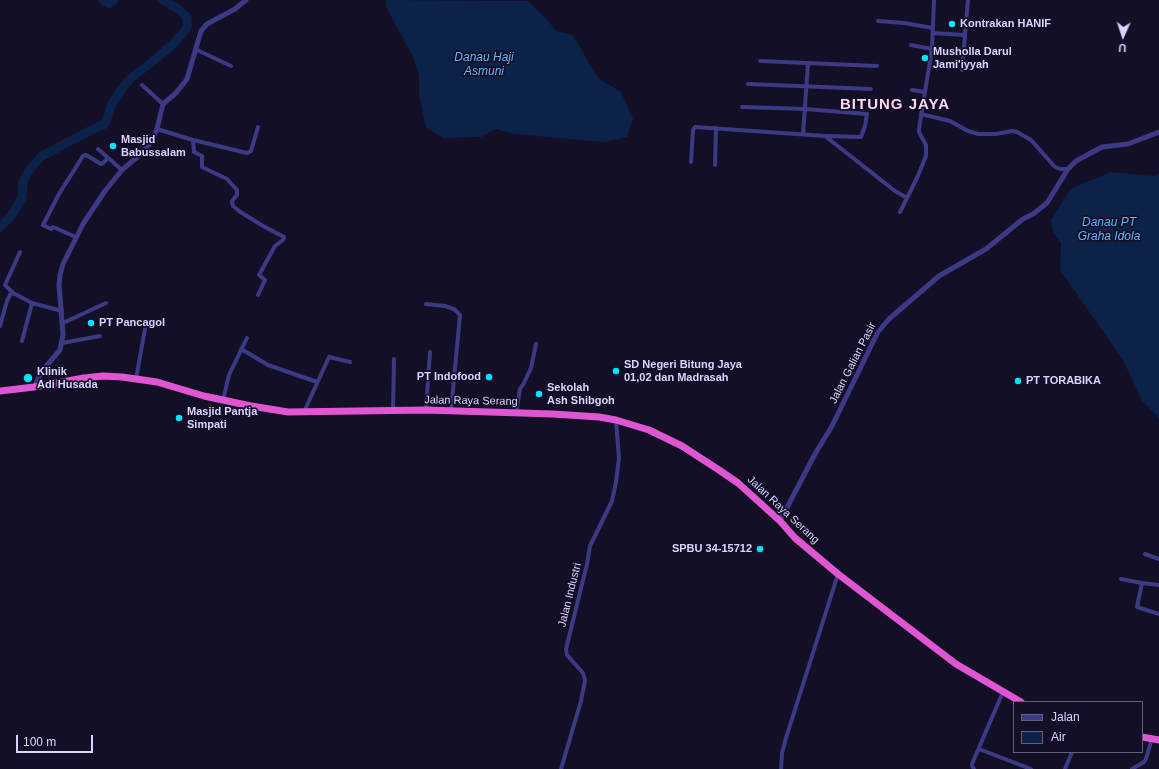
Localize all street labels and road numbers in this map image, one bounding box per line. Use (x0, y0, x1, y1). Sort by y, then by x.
street label: Jalan Galian Pasir (827, 320, 879, 406)
street label: Jalan Raya Serang (424, 394, 518, 408)
street label: Jalan Raya Serang (744, 473, 822, 547)
street label: Jalan Industri (556, 562, 584, 628)

